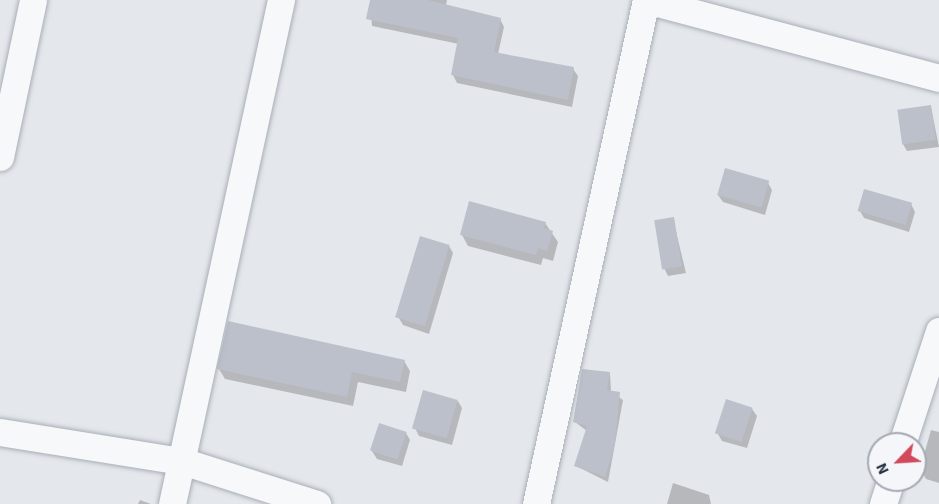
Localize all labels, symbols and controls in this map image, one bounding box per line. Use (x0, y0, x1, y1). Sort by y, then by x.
north arrow (867, 432, 927, 492)
text: N (870, 459, 895, 478)

